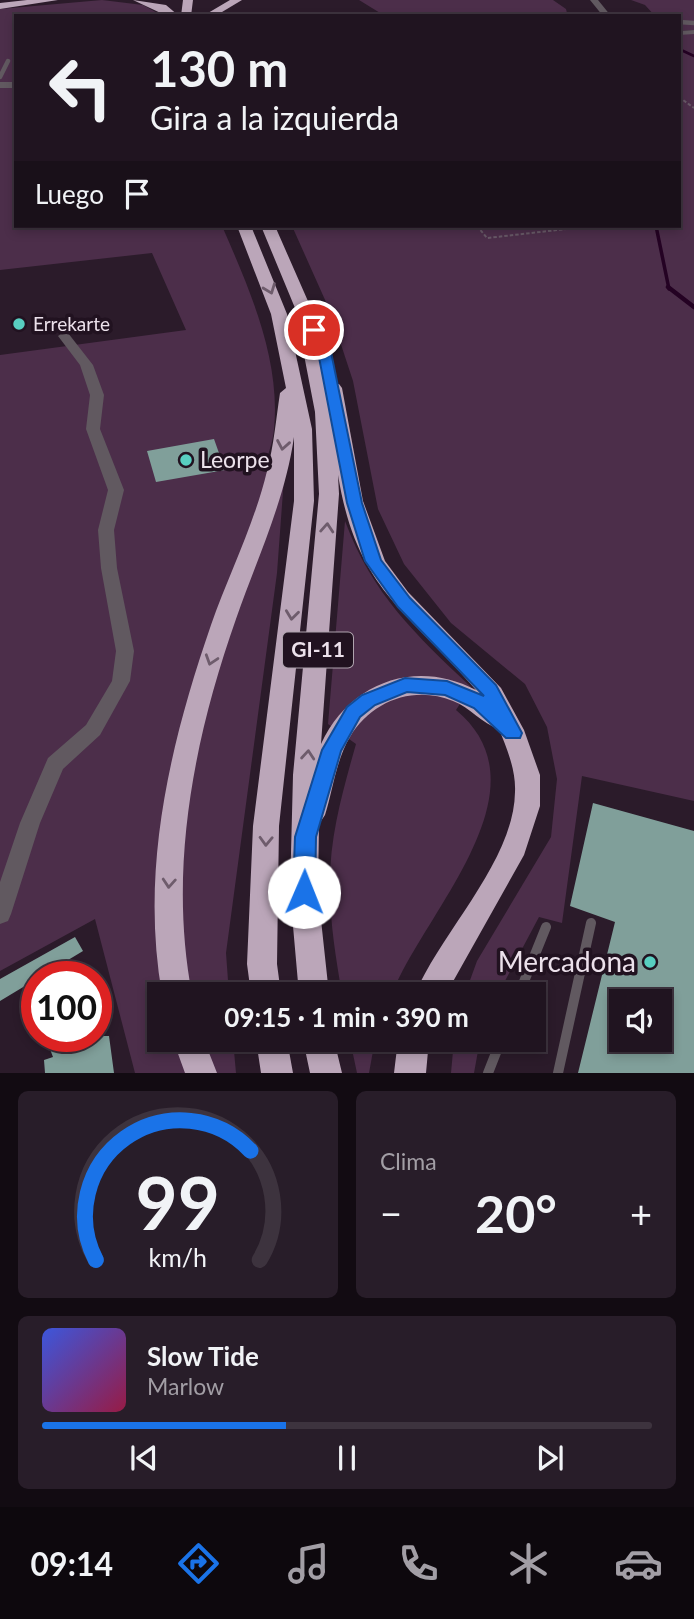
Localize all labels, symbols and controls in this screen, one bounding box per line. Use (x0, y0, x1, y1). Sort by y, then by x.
text: 130 m (150, 39, 288, 97)
icon: left (35, 42, 126, 133)
text: Gira a la izquierda (150, 98, 399, 137)
icon: arrive (118, 175, 156, 213)
text: Luego (35, 178, 104, 210)
one-way arrow (261, 282, 275, 294)
pin (284, 300, 344, 360)
icon: arrive (295, 311, 333, 349)
place label: Errekarte (33, 312, 110, 335)
marker: Errekarte (11, 316, 27, 332)
one-way arrow (276, 439, 291, 451)
place label: Leorpe (200, 445, 270, 473)
marker: Leorpe (178, 452, 194, 468)
one-way arrow (319, 522, 334, 533)
one-way arrow (285, 610, 300, 621)
road number: GI-11 (283, 632, 353, 668)
one-way arrow (204, 654, 219, 666)
one-way arrow (300, 749, 315, 760)
one-way arrow (258, 836, 274, 847)
position arrow (267, 855, 341, 929)
one-way arrow (162, 878, 177, 889)
place label: Mercadona (498, 944, 636, 978)
marker: Mercadona (642, 954, 658, 970)
speed limit sign: 100 (21, 961, 112, 1052)
map controls (609, 989, 672, 1052)
button: sound (609, 989, 672, 1052)
text: 09:15 · 1 min · 390 m (224, 1001, 469, 1033)
text: Clima (380, 1147, 437, 1175)
text: 99 (136, 1159, 220, 1247)
text: 20° (475, 1182, 557, 1244)
text: − (380, 1190, 402, 1236)
text: + (630, 1190, 652, 1236)
text: km/h (149, 1242, 207, 1272)
text: Slow Tide (147, 1340, 259, 1372)
text: Marlow (147, 1372, 224, 1400)
icon: previous (125, 1439, 163, 1477)
icon: pause (328, 1439, 366, 1477)
icon: next (531, 1439, 569, 1477)
icon: directions (174, 1539, 223, 1588)
icon: music (284, 1539, 333, 1588)
icon: phone (394, 1539, 443, 1588)
icon: climate (504, 1539, 553, 1588)
icon: car (614, 1539, 663, 1588)
text: 09:14 (31, 1544, 113, 1583)

